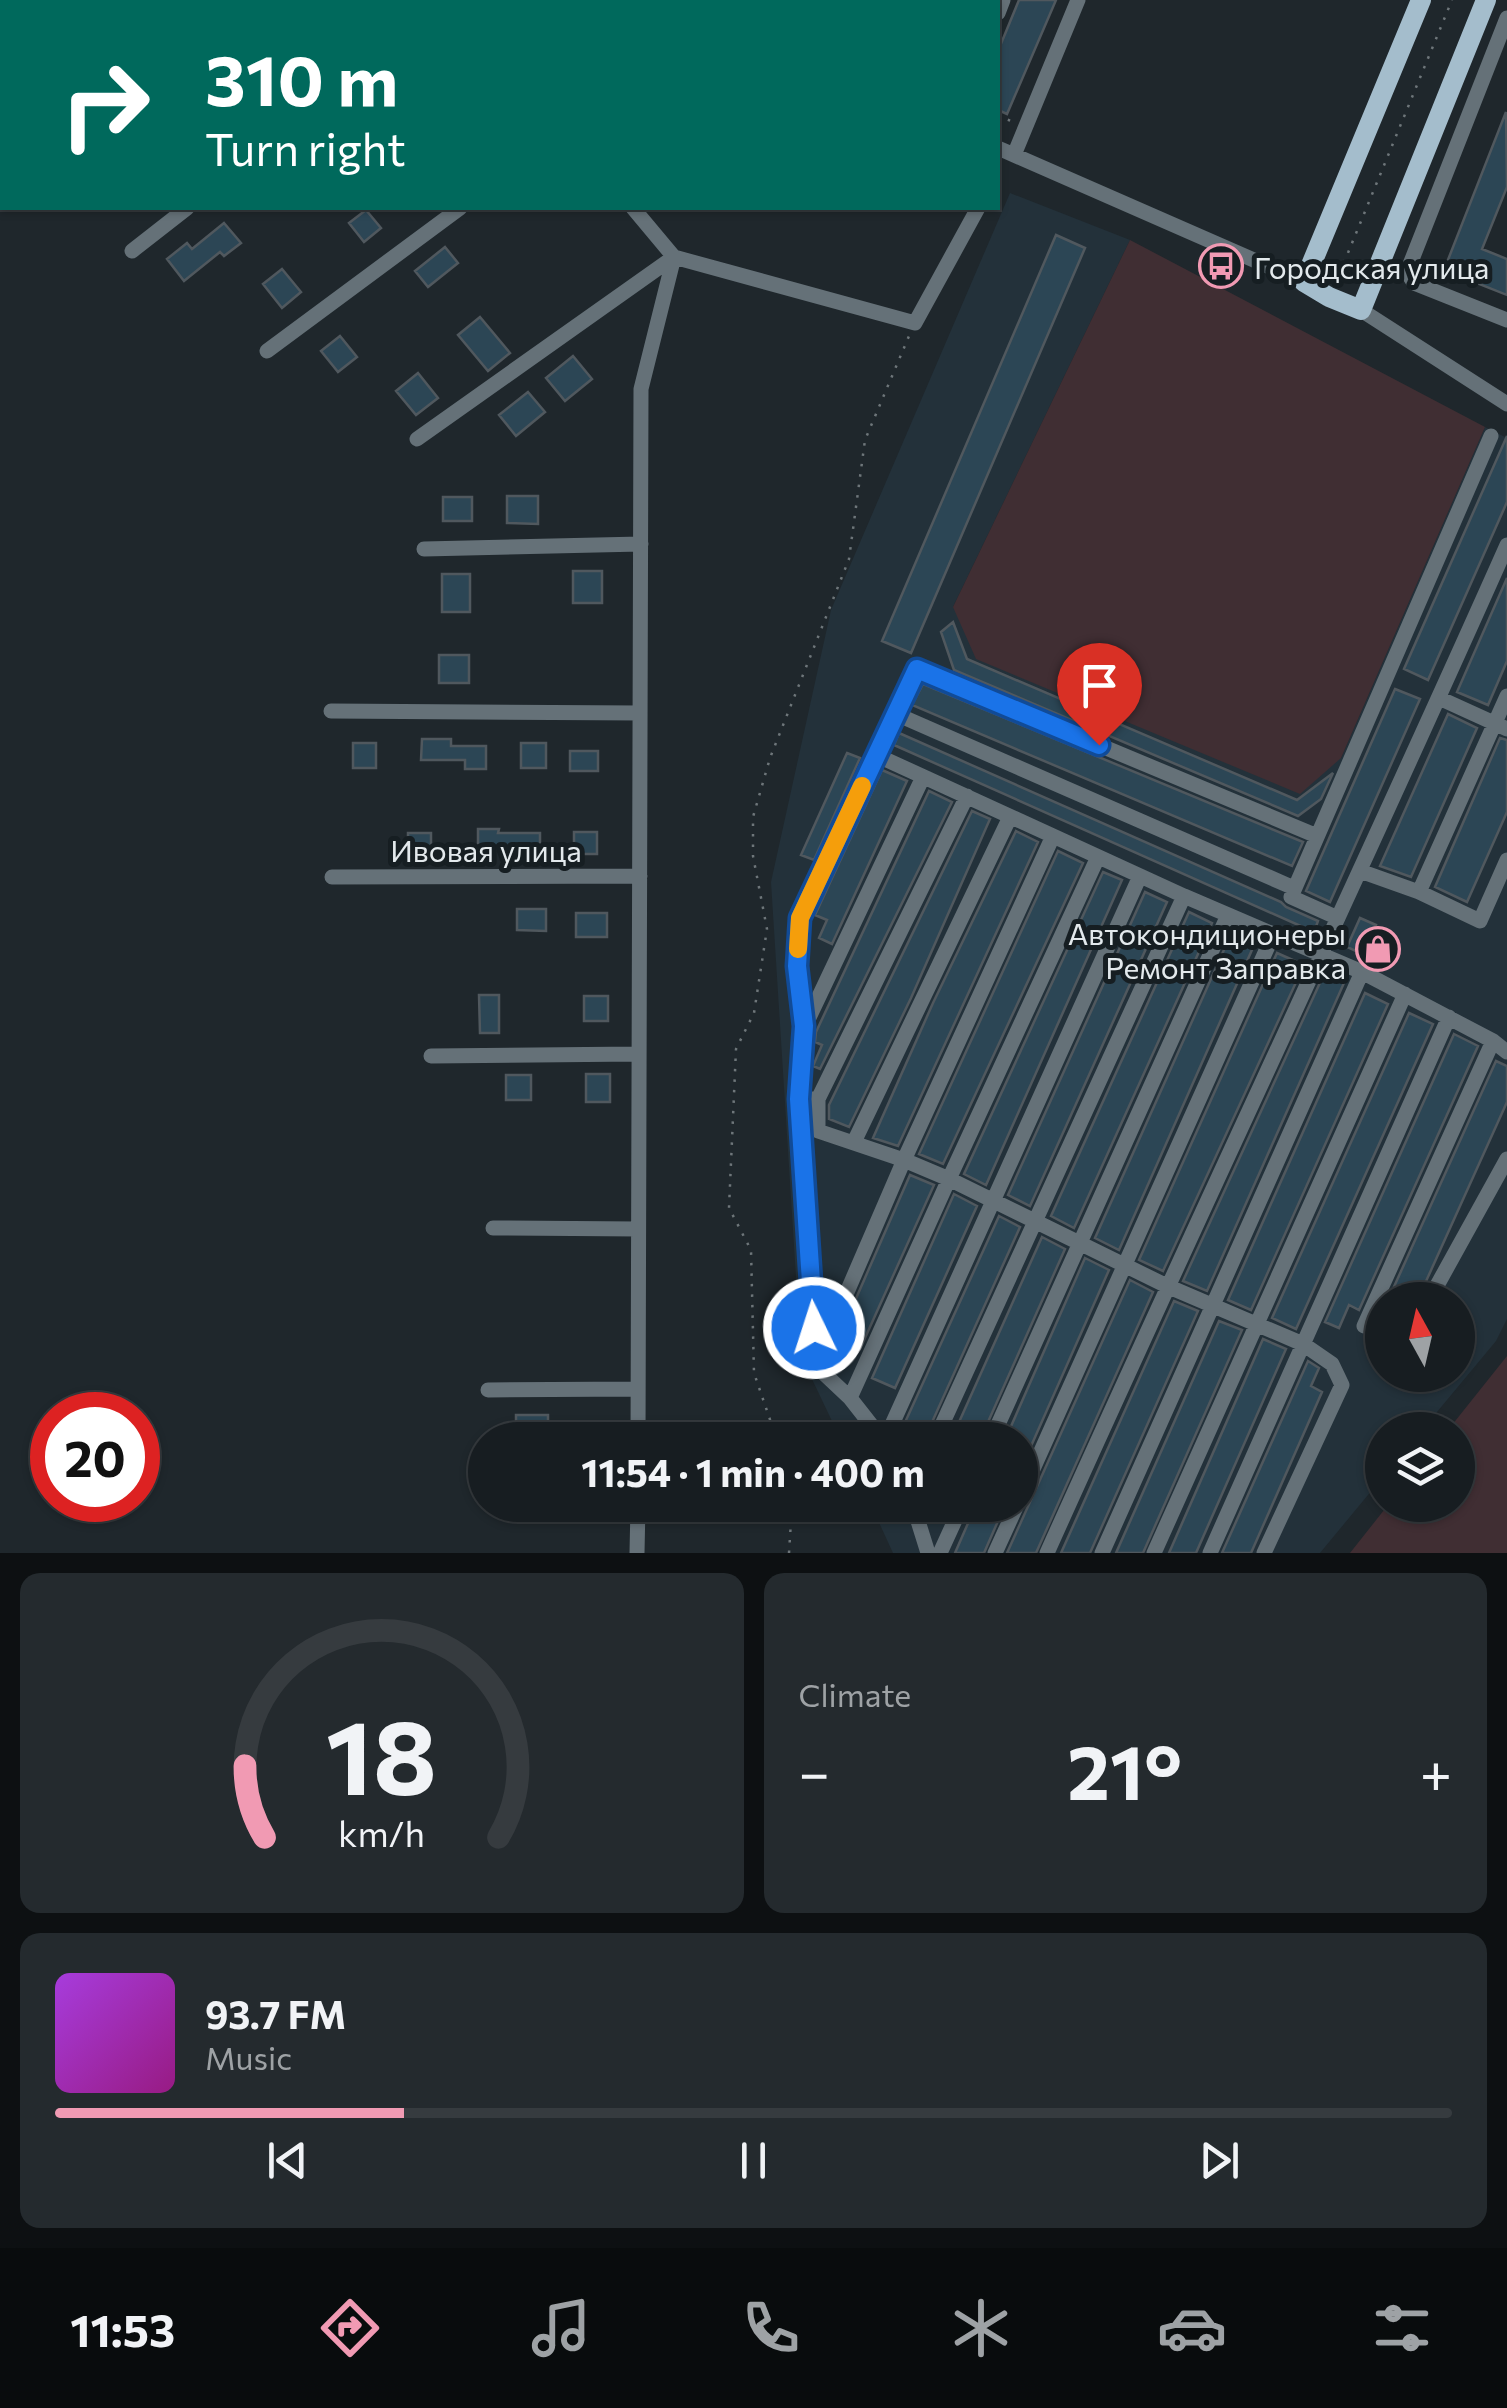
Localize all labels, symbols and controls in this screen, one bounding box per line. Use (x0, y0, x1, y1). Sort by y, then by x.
text: 310 m (205, 35, 398, 120)
icon: right (40, 40, 170, 170)
text: Turn right (205, 120, 406, 175)
bus stop icon: Городская улица (1198, 243, 1244, 289)
place label: Городская улица (1254, 248, 1489, 285)
pin (1057, 643, 1142, 746)
icon: arrive (1072, 658, 1127, 713)
street label: Ивовая улица (390, 831, 582, 868)
place label: Автокондиционеры Ремонт Заправка (1068, 914, 1346, 985)
shop icon: Автокондиционеры Ремонт Заправка (1355, 926, 1401, 972)
position arrow (762, 1276, 866, 1380)
north arrow (1365, 1282, 1475, 1392)
map controls (1365, 1282, 1475, 1522)
speed limit sign: 20 (30, 1392, 160, 1522)
button: layers (1365, 1412, 1475, 1522)
text: 11:54 · 1 min · 400 m (581, 1448, 925, 1495)
text: Climate (799, 1674, 911, 1714)
text: 18 (326, 1689, 437, 1816)
text: 21° (1067, 1724, 1182, 1815)
text: − (799, 1737, 830, 1804)
text: + (1420, 1737, 1452, 1804)
text: km/h (338, 1811, 425, 1854)
text: 93.7 FM (205, 1990, 346, 2037)
text: Music (205, 2037, 292, 2077)
icon: previous (260, 2133, 315, 2188)
icon: pause (726, 2133, 781, 2188)
icon: next (1192, 2133, 1247, 2188)
icon: directions (315, 2293, 385, 2363)
icon: music (526, 2293, 596, 2363)
icon: phone (736, 2293, 806, 2363)
icon: climate (946, 2293, 1016, 2363)
icon: car (1157, 2293, 1227, 2363)
icon: filters (1367, 2293, 1437, 2363)
text: 11:53 (70, 2301, 175, 2356)

